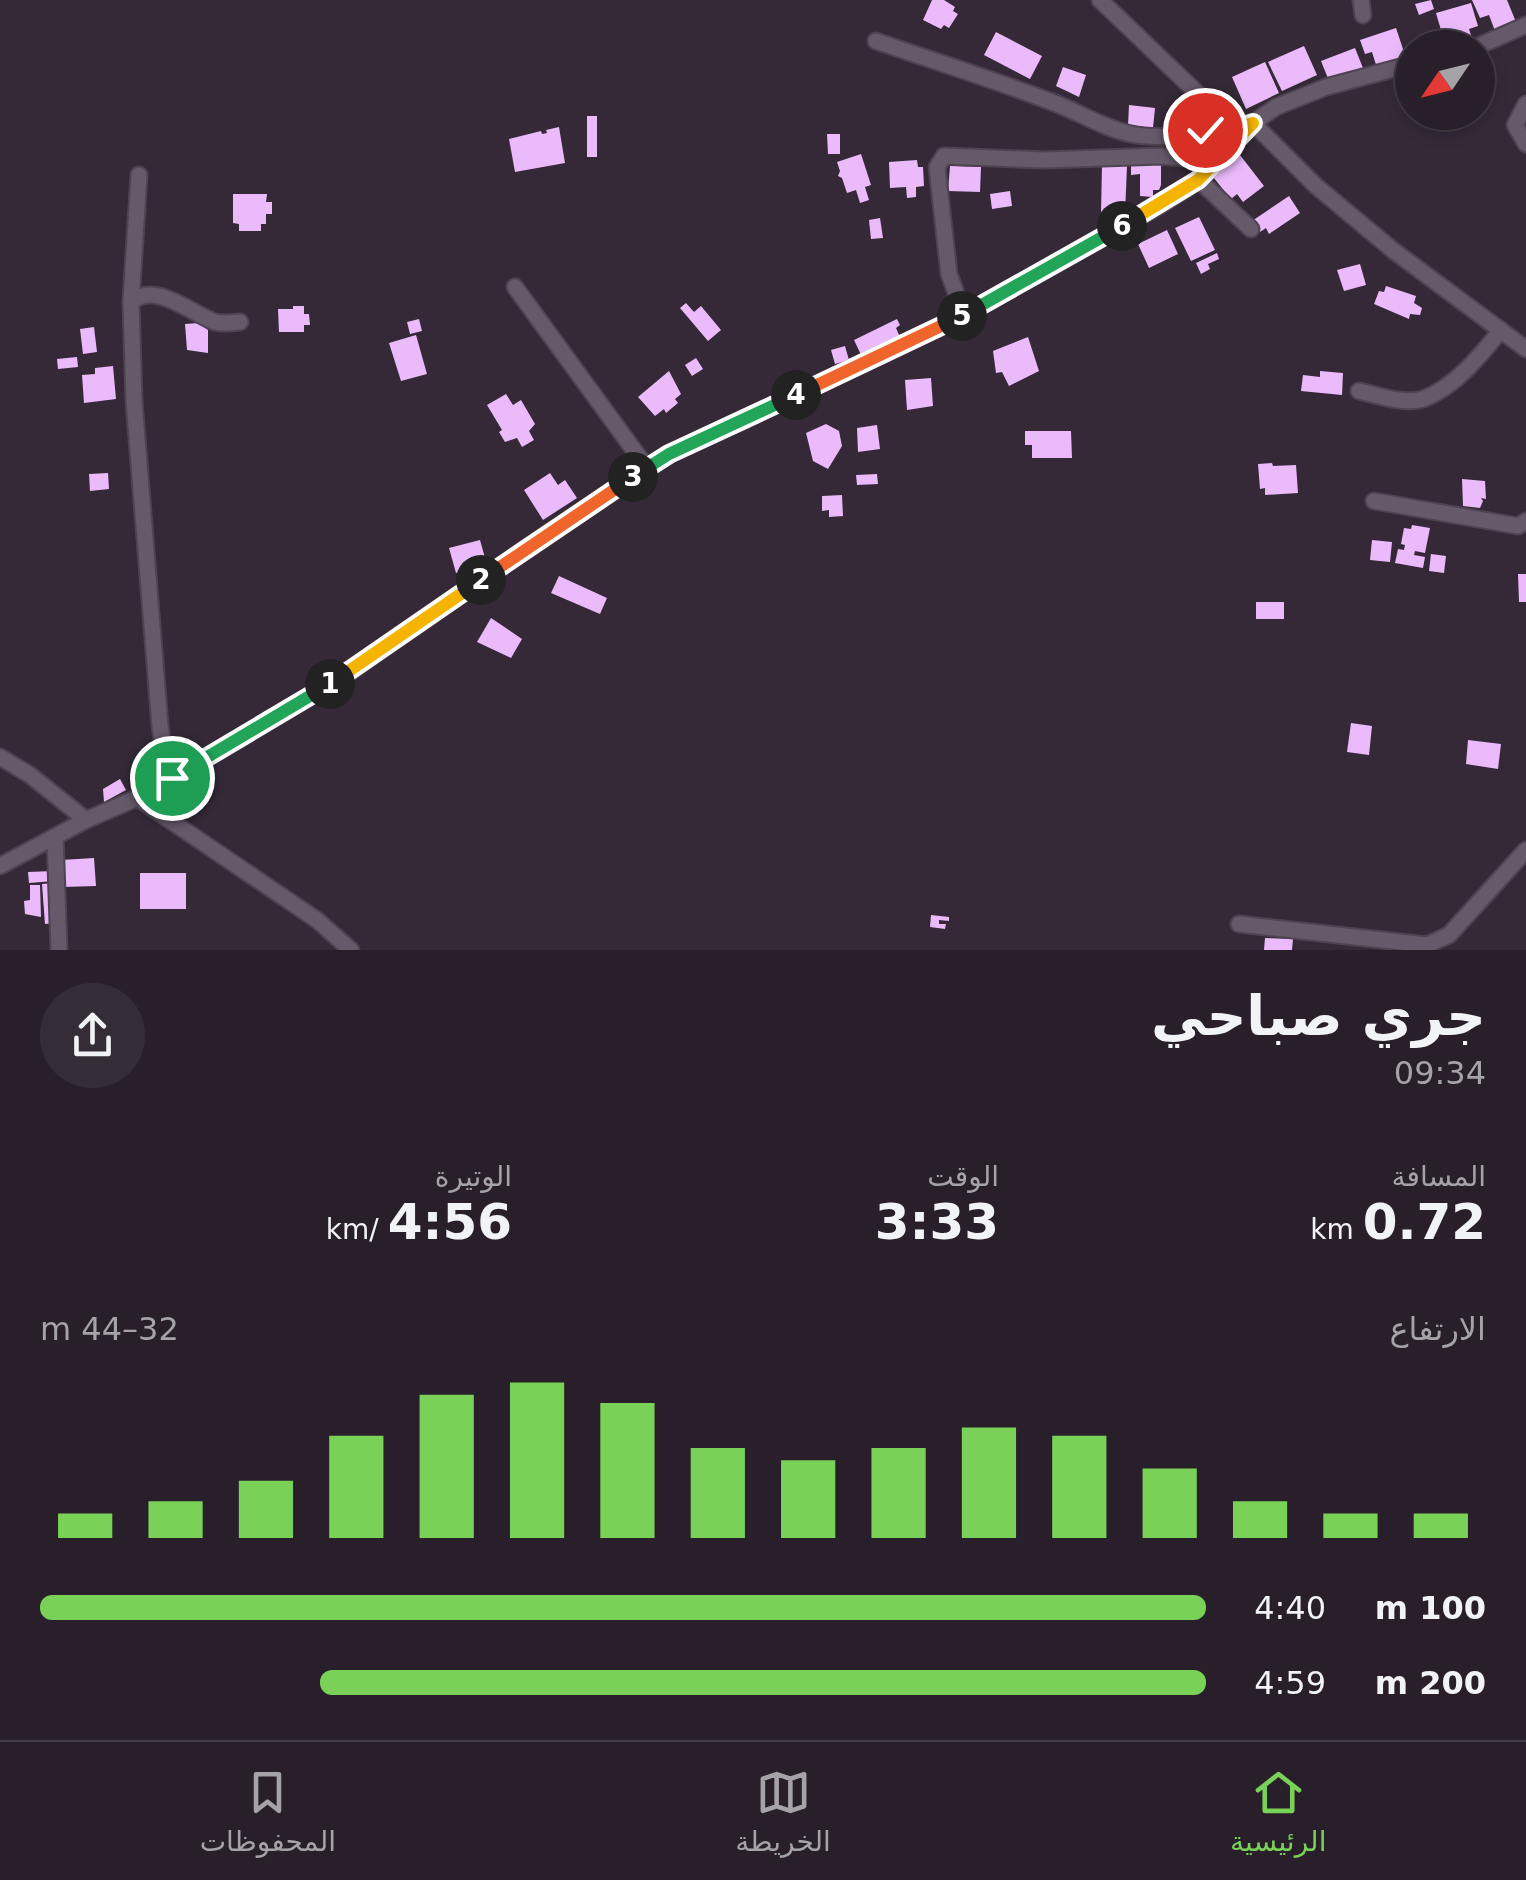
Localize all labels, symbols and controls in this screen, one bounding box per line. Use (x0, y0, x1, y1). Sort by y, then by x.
north arrow (1395, 30, 1495, 130)
map controls (1395, 30, 1495, 130)
pin (1163, 88, 1248, 173)
icon: check (1178, 103, 1233, 158)
pin: 6 (1097, 201, 1147, 251)
text: 6 (1112, 209, 1132, 242)
pin: 5 (937, 291, 987, 341)
text: 5 (952, 299, 972, 332)
pin: 4 (771, 370, 821, 420)
text: 4 (786, 378, 806, 411)
pin: 3 (608, 452, 658, 502)
text: 3 (623, 460, 643, 493)
pin: 2 (456, 555, 506, 605)
text: 2 (471, 563, 491, 596)
pin: 1 (305, 659, 355, 709)
text: 1 (320, 667, 340, 700)
pin (130, 736, 215, 821)
icon: arrive (145, 751, 200, 806)
button: share (40, 983, 145, 1088)
text: جري صباحي (1151, 984, 1486, 1048)
text: 09:34 (1394, 1054, 1486, 1092)
text: الوتيرة (435, 1160, 512, 1193)
text: الوقت (927, 1160, 999, 1193)
text: المسافة (1392, 1160, 1486, 1193)
text: 4:56 (388, 1193, 512, 1251)
text: 3:33 (875, 1193, 999, 1251)
text: 0.72 (1363, 1193, 1486, 1251)
text: /km (326, 1213, 388, 1246)
text: km (1310, 1213, 1363, 1246)
text: 32–44 m (40, 1310, 179, 1348)
text: الارتفاع (1389, 1310, 1486, 1348)
text: 4:40 (1254, 1589, 1326, 1627)
text: 100 m (1375, 1589, 1486, 1627)
text: 4:59 (1254, 1664, 1326, 1702)
text: 200 m (1375, 1664, 1486, 1702)
tab: المحفوظات (200, 1765, 336, 1858)
tab: الخريطة (735, 1765, 831, 1858)
tab: الرئيسية (1230, 1765, 1326, 1858)

